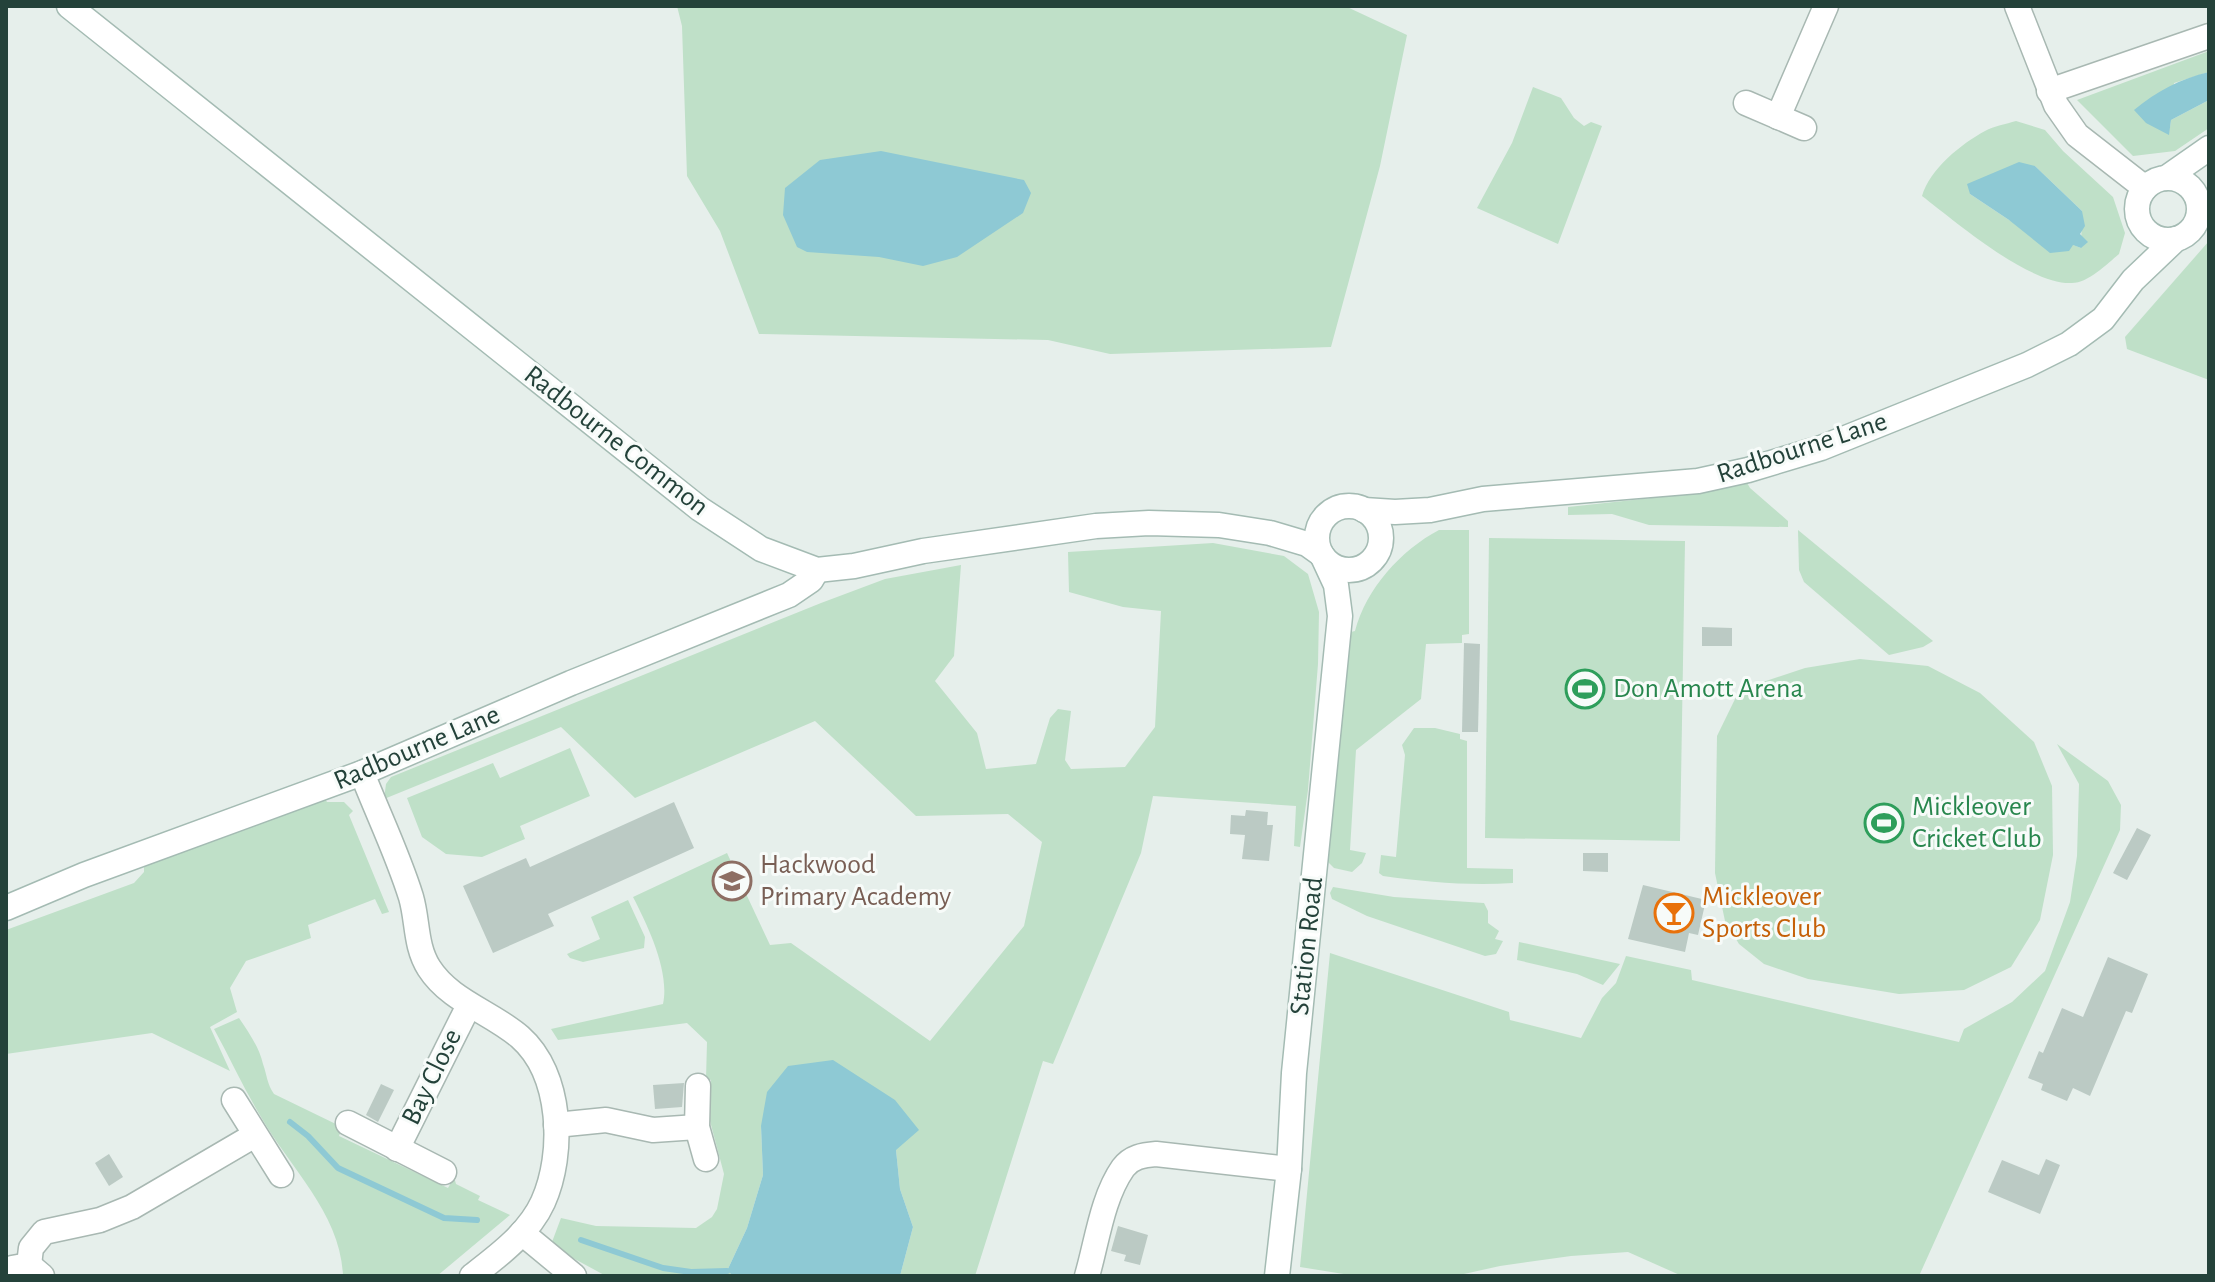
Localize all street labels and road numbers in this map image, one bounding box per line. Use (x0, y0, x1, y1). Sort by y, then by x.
street label: Radbourne Common (519, 361, 713, 521)
street label: Radbourne Lane (1713, 407, 1891, 489)
street label: Radbourne Lane (330, 700, 504, 796)
street label: Station Road (1286, 875, 1328, 1017)
street label: Bay Close (397, 1025, 467, 1129)

